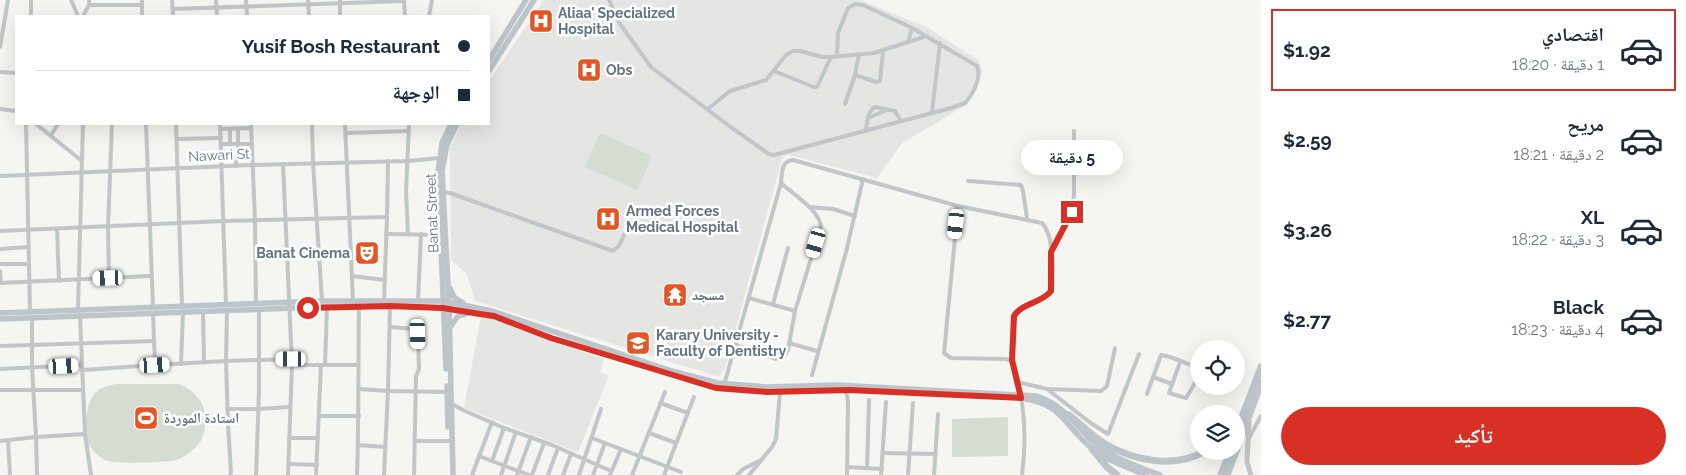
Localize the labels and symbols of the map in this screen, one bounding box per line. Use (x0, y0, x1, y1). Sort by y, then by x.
place label: Aliaa' Specialized Hospital (558, 5, 675, 37)
hospital icon: Aliaa' Specialized Hospital (528, 8, 554, 34)
hospital icon: Obs (576, 57, 602, 83)
place label: Obs (606, 62, 632, 78)
callout: 5 دقيقة (1021, 140, 1123, 174)
street label: Nawari St (188, 145, 250, 165)
street label: Banat Street (423, 173, 441, 253)
route end (1061, 201, 1083, 223)
place label: Armed Forces Medical Hospital (626, 203, 739, 235)
hospital icon: Armed Forces Medical Hospital (595, 206, 621, 232)
car (946, 208, 965, 240)
car (804, 227, 827, 259)
theatre icon: Banat Cinema (354, 240, 380, 266)
place label: Banat Cinema (256, 245, 350, 261)
car (92, 270, 123, 286)
temple icon: مسجد (662, 282, 688, 308)
place label: مسجد (692, 287, 724, 303)
route start (297, 297, 319, 319)
car (409, 319, 426, 349)
place label: Karary University - Faculty of Dentistry (656, 327, 787, 359)
school or university icon: Karary University - Faculty of Dentistry (625, 330, 651, 356)
car (276, 352, 306, 367)
car (139, 357, 170, 373)
car (48, 358, 79, 374)
sports icon: استادة الموردة (133, 405, 159, 431)
place label: استادة الموردة (164, 410, 239, 426)

